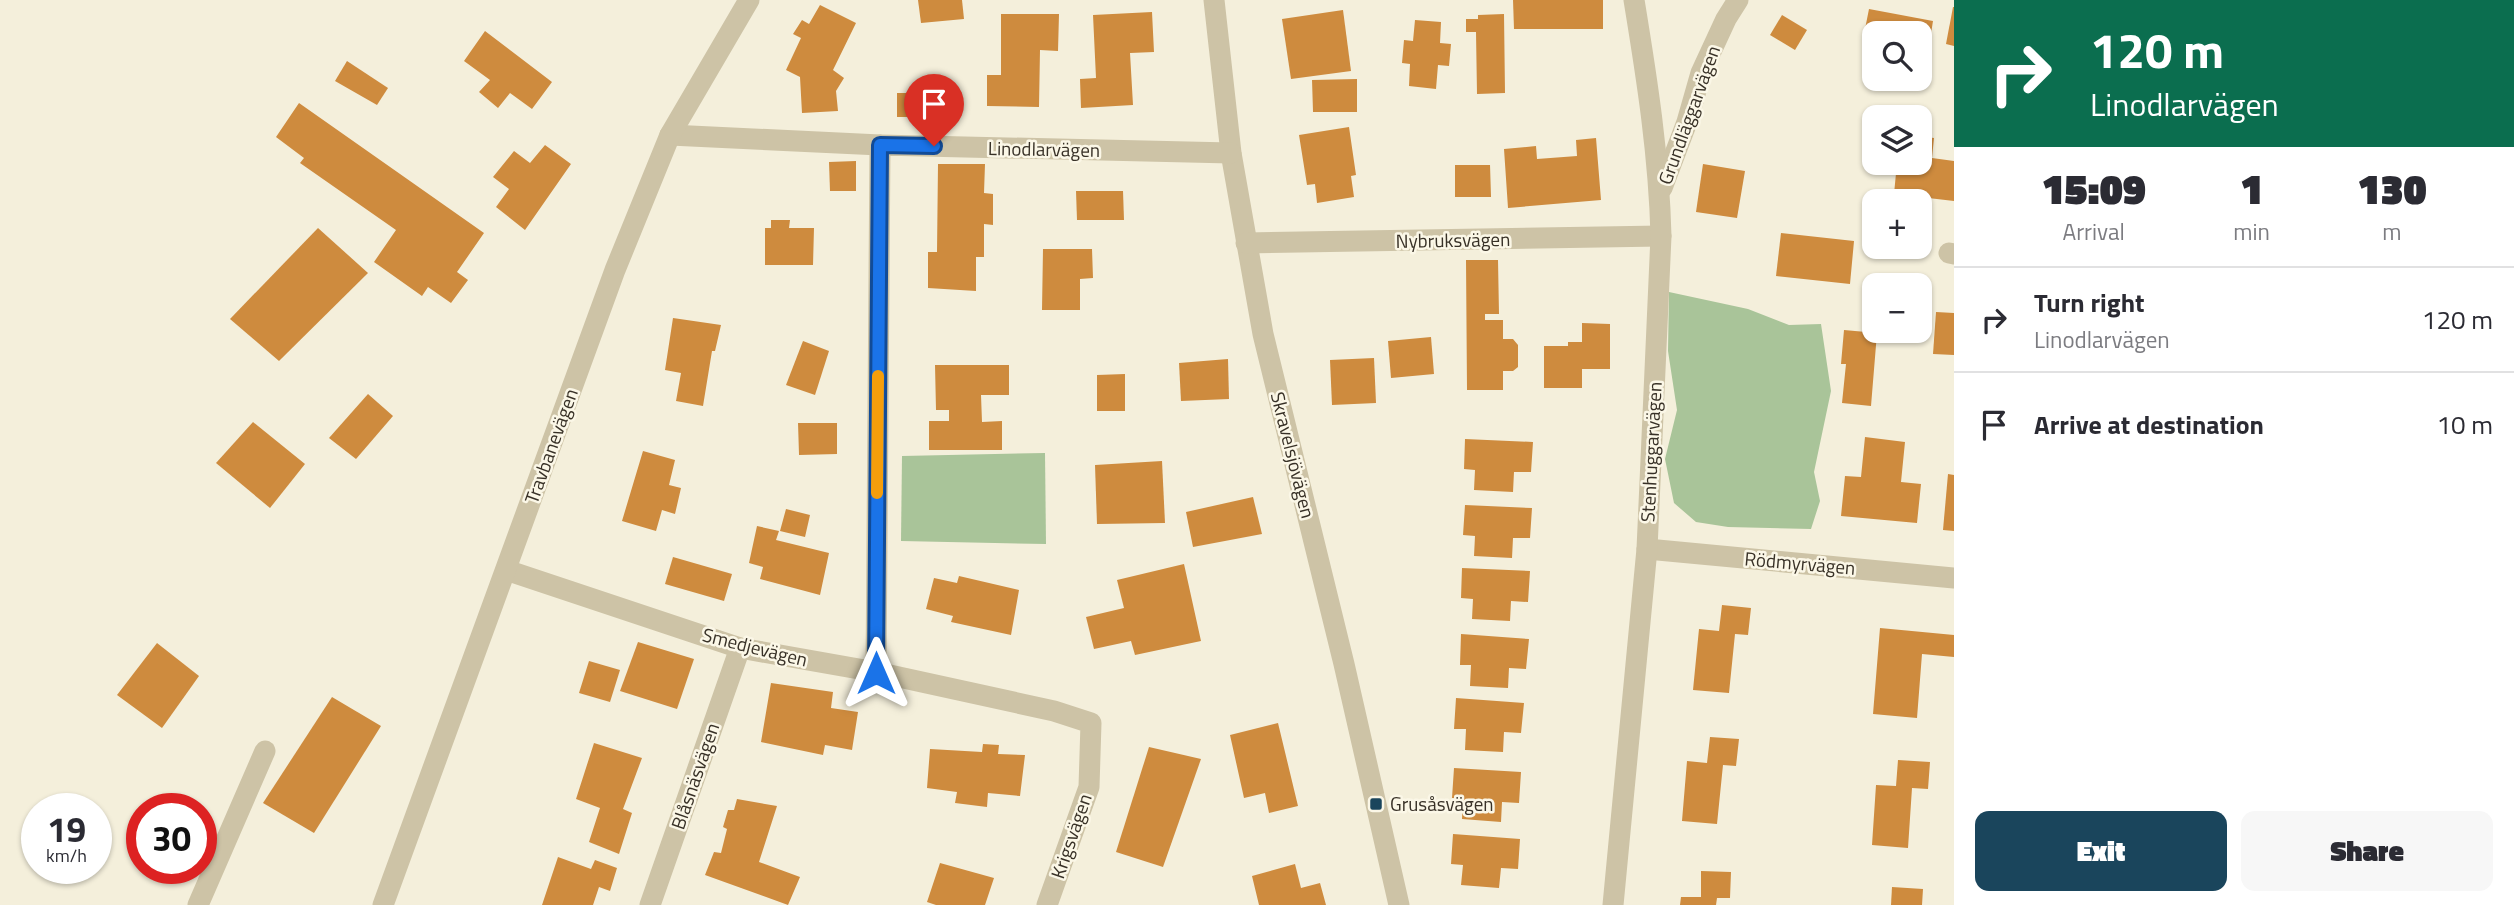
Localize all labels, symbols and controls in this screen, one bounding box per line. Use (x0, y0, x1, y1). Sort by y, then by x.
text: 120 m (2090, 12, 2224, 87)
map controls (1862, 21, 1932, 343)
button: search (1862, 21, 1932, 91)
icon: right (1975, 28, 2066, 119)
street label: Grundläggarvägen (1650, 41, 1727, 188)
pin (904, 74, 964, 146)
text: Linodlarvägen (2090, 80, 2279, 128)
icon: arrive (915, 85, 953, 123)
button: layers (1862, 105, 1932, 175)
street label: Linodlarvägen (988, 133, 1100, 164)
text: 15:09 (2041, 156, 2146, 220)
text: 1 (2240, 156, 2263, 220)
text: 130 (2357, 156, 2427, 220)
button: + (1862, 189, 1932, 259)
text: Arrival (2062, 214, 2125, 249)
text: min (2233, 214, 2270, 249)
text: m (2382, 214, 2402, 249)
street label: Nybruksvägen (1395, 224, 1511, 255)
button: − (1862, 273, 1932, 343)
text: Turn right (2034, 283, 2145, 322)
text: 120 m (2422, 300, 2493, 339)
icon: right (1975, 301, 2013, 339)
text: Linodlarvägen (2034, 322, 2170, 357)
street label: Stenhuggarvägen (1632, 381, 1669, 523)
street label: Travbanevägen (516, 384, 585, 508)
street label: Skravelsjövägen (1264, 389, 1323, 521)
text: Arrive at destination (2034, 405, 2264, 444)
text: 10 m (2436, 405, 2493, 444)
icon: arrive (1975, 406, 2013, 444)
street label: Rödmyrvägen (1743, 543, 1857, 582)
street label: Smedjevägen (699, 619, 811, 674)
position arrow (839, 636, 913, 710)
street label: Blåsnäsvägen (663, 719, 726, 833)
street label: Krigsvägen (1042, 789, 1099, 882)
place label: Grusåsvägen (1390, 789, 1494, 818)
speed limit sign: 30 (126, 793, 217, 884)
marker: Grusåsvägen (1368, 796, 1384, 812)
text: 19 (47, 802, 86, 856)
button: Exit (1975, 811, 2227, 891)
button: Share (2241, 811, 2493, 891)
text: km/h (46, 842, 87, 869)

